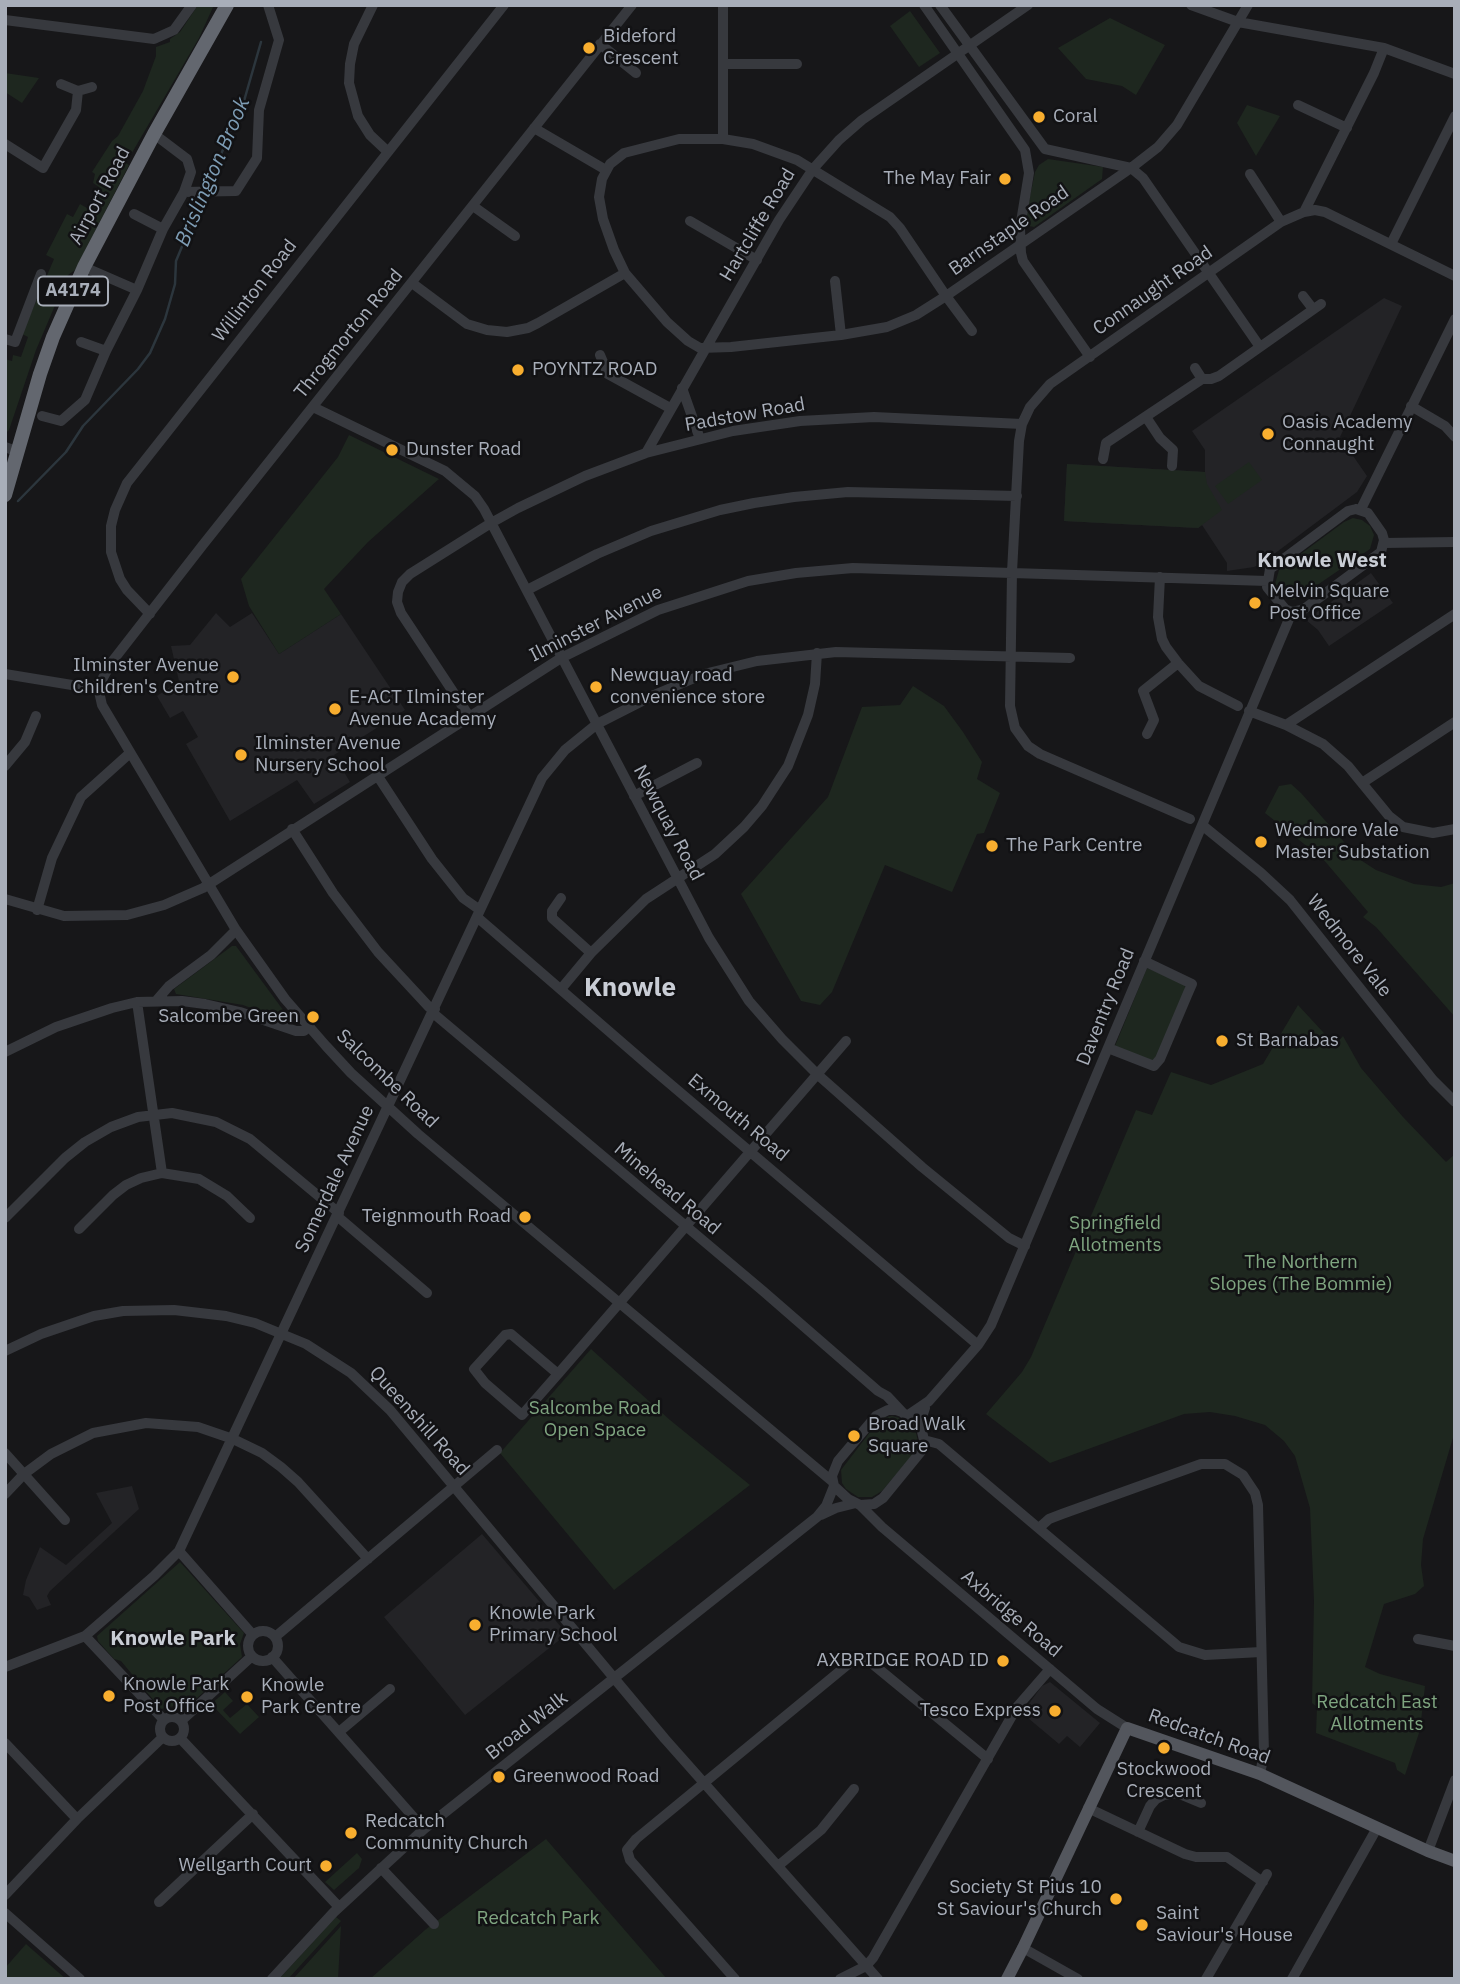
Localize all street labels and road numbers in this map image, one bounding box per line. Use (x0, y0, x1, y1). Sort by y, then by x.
street label: Airport Road (65, 143, 135, 249)
street label: Hartcliffe Road (715, 164, 801, 286)
street label: Barnstaple Road (945, 181, 1073, 281)
street label: Willinton Road (208, 235, 302, 347)
street label: Connaught Road (1089, 241, 1217, 341)
street label: Throgmorton Road (290, 265, 408, 403)
road number: A4174 (38, 276, 108, 306)
street label: Padstow Road (683, 393, 807, 437)
street label: Ilminster Avenue (526, 581, 666, 667)
street label: Newquay Road (628, 761, 708, 885)
street label: Wedmore Vale (1302, 890, 1396, 1002)
street label: Daventry Road (1072, 945, 1140, 1069)
street label: Salcombe Road (331, 1025, 443, 1133)
street label: Exmouth Road (683, 1069, 793, 1167)
street label: Somerdale Avenue (291, 1102, 379, 1256)
street label: Minehead Road (609, 1138, 725, 1240)
street label: Queenshill Road (364, 1362, 474, 1480)
street label: Axbridge Road (956, 1565, 1066, 1663)
street label: Broad Walk (482, 1687, 572, 1765)
street label: Redcatch Road (1145, 1704, 1273, 1770)

